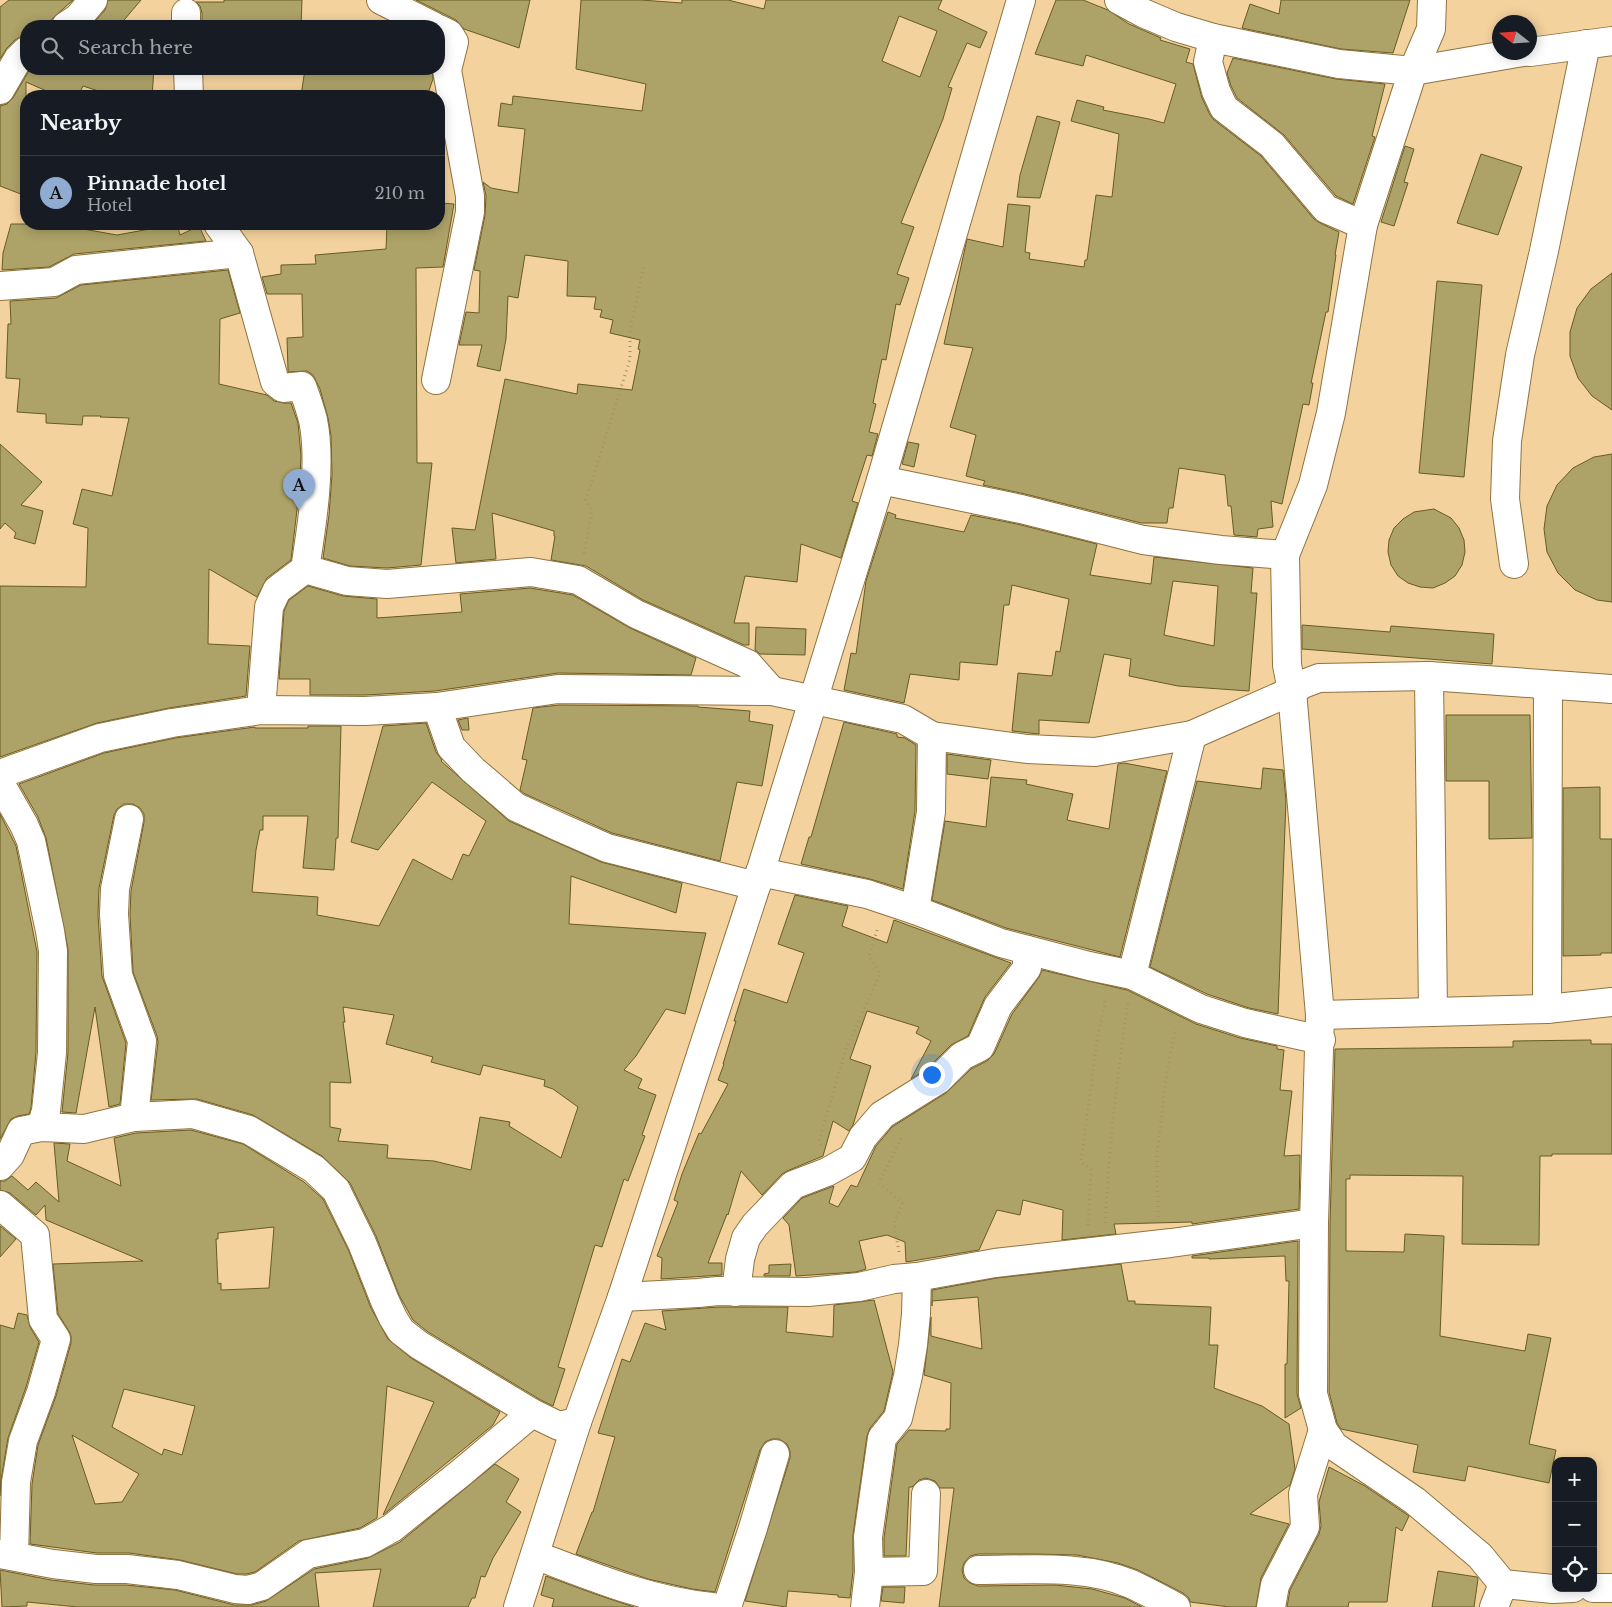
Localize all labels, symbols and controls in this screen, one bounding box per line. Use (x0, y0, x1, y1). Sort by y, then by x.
north arrow (1492, 15, 1537, 60)
search box (20, 20, 445, 75)
icon: search (38, 34, 66, 62)
text: Search here (78, 36, 193, 59)
text: Nearby (40, 110, 121, 136)
text: Pinnade hotel (87, 172, 227, 195)
text: A (50, 183, 62, 203)
text: 210 m (375, 183, 425, 203)
text: Hotel (87, 195, 132, 215)
pin: A (283, 469, 315, 510)
your location (919, 1062, 945, 1088)
map controls (1552, 1457, 1597, 1592)
button: + (1552, 1457, 1597, 1502)
button: − (1552, 1502, 1597, 1547)
button: locate (1552, 1547, 1597, 1592)

